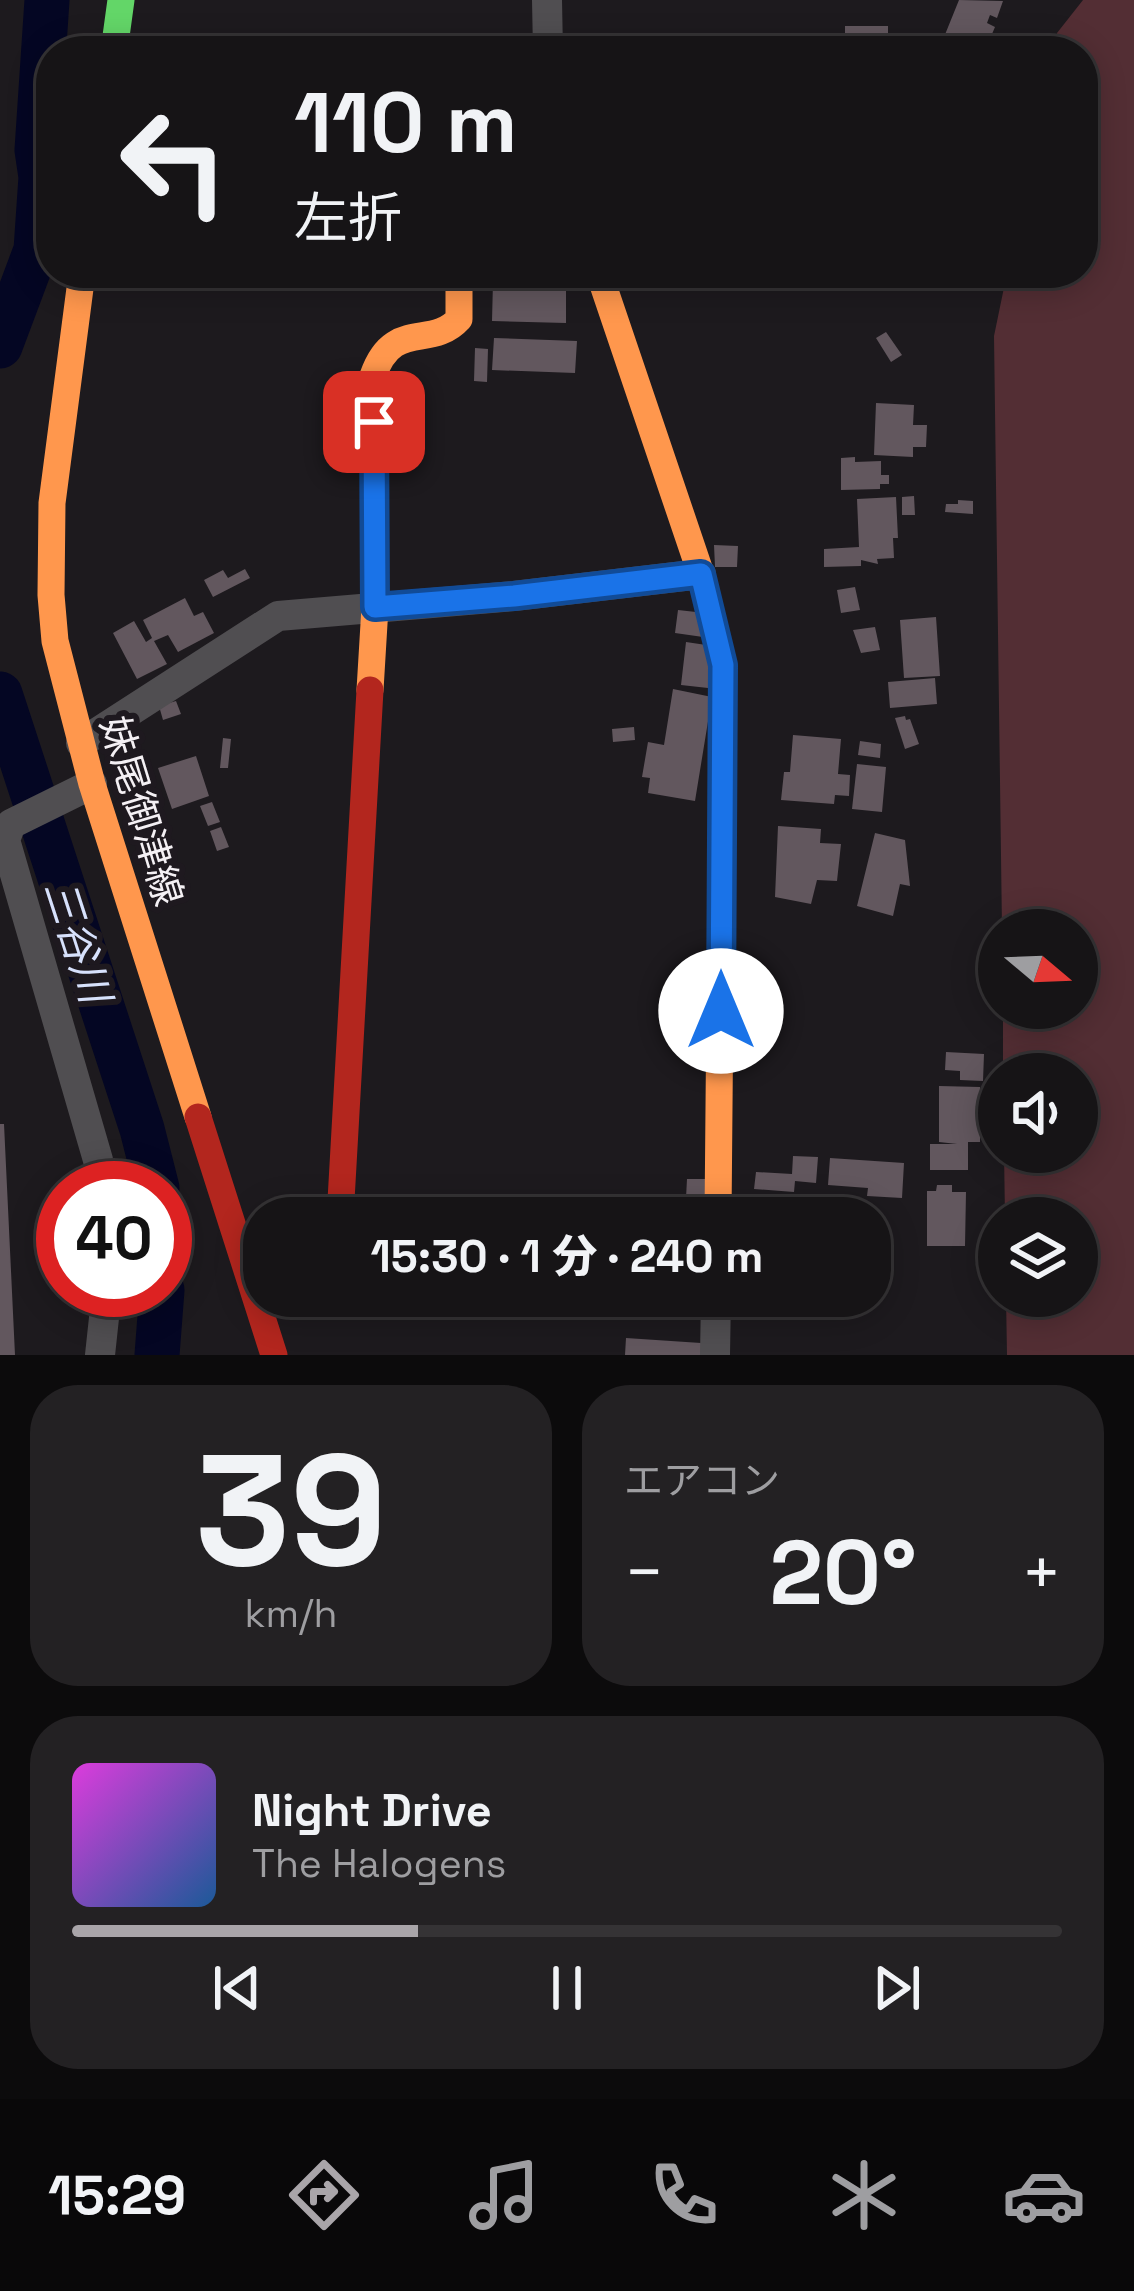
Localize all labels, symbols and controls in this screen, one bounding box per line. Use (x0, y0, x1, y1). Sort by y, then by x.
text: 110 m (294, 69, 517, 177)
icon: left (96, 84, 252, 240)
text: 左折 (294, 184, 402, 253)
pin (323, 371, 425, 473)
icon: arrive (341, 389, 407, 455)
street label: 妹尾御津線 (90, 711, 193, 912)
water label: 三谷川 (33, 873, 123, 1013)
north arrow (978, 909, 1098, 1029)
map controls (978, 909, 1098, 1317)
position arrow (658, 948, 784, 1074)
button: sound (978, 1053, 1098, 1173)
speed limit sign: 40 (36, 1161, 192, 1317)
button: layers (978, 1197, 1098, 1317)
text: 15:30 · 1 分 · 240 m (370, 1228, 764, 1285)
text: 39 (195, 1411, 387, 1611)
text: エアコン (624, 1456, 780, 1505)
text: 20° (769, 1515, 917, 1630)
text: − (624, 1530, 665, 1614)
text: + (1021, 1530, 1062, 1614)
text: km/h (245, 1589, 337, 1638)
text: Night Drive (252, 1782, 492, 1839)
text: The Halogens (252, 1839, 506, 1888)
icon: previous (204, 1955, 270, 2021)
icon: pause (534, 1955, 600, 2021)
icon: next (864, 1955, 930, 2021)
icon: directions (282, 2153, 366, 2237)
icon: music (462, 2153, 546, 2237)
icon: phone (642, 2153, 726, 2237)
icon: climate (822, 2153, 906, 2237)
icon: car (1002, 2153, 1086, 2237)
text: 15:29 (48, 2161, 186, 2230)

